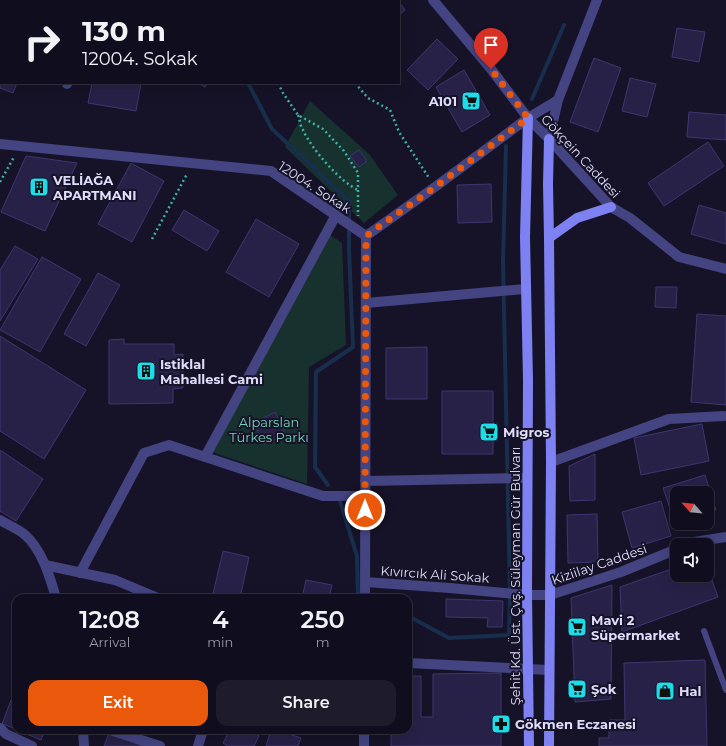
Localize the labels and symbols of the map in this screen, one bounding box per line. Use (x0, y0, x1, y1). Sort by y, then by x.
pin (474, 28, 508, 69)
supermarket icon: A101 (460, 90, 482, 112)
place label: A101 (428, 93, 457, 109)
street label: Gökçein Caddesi (538, 111, 624, 201)
street label: 12004. Sokak (276, 158, 355, 217)
place label: VELİAĞA APARTMANI (52, 172, 136, 203)
building icon: VELİAĞA APARTMANI (28, 176, 50, 198)
place label: Istiklal Mahallesi Cami (160, 356, 263, 387)
building icon: Istiklal Mahallesi Cami (135, 360, 157, 382)
park label: Alparslan Türkes Parkı (229, 414, 309, 445)
supermarket icon: Migros (478, 421, 500, 443)
place label: Migros (503, 424, 549, 440)
street label: Şehit Kd. Üst. Çvş. Süleyman Gür Bulvarı (507, 447, 523, 705)
north arrow (670, 486, 714, 530)
position arrow (344, 489, 386, 531)
street label: Kiziilay Caddesi (549, 540, 649, 588)
street label: Kıvırcık Ali Sokak (380, 562, 490, 586)
place label: Mavi 2 Süpermarket (591, 612, 681, 643)
supermarket icon: Mavi 2 Süpermarket (566, 616, 588, 638)
supermarket icon: Şok (566, 678, 588, 700)
shop icon: Hal (654, 680, 676, 702)
place label: Şok (591, 681, 617, 697)
place label: Hal (679, 683, 701, 699)
pharmacy icon: Gökmen Eczanesi (490, 713, 512, 735)
place label: Gökmen Eczanesi (515, 716, 636, 732)

